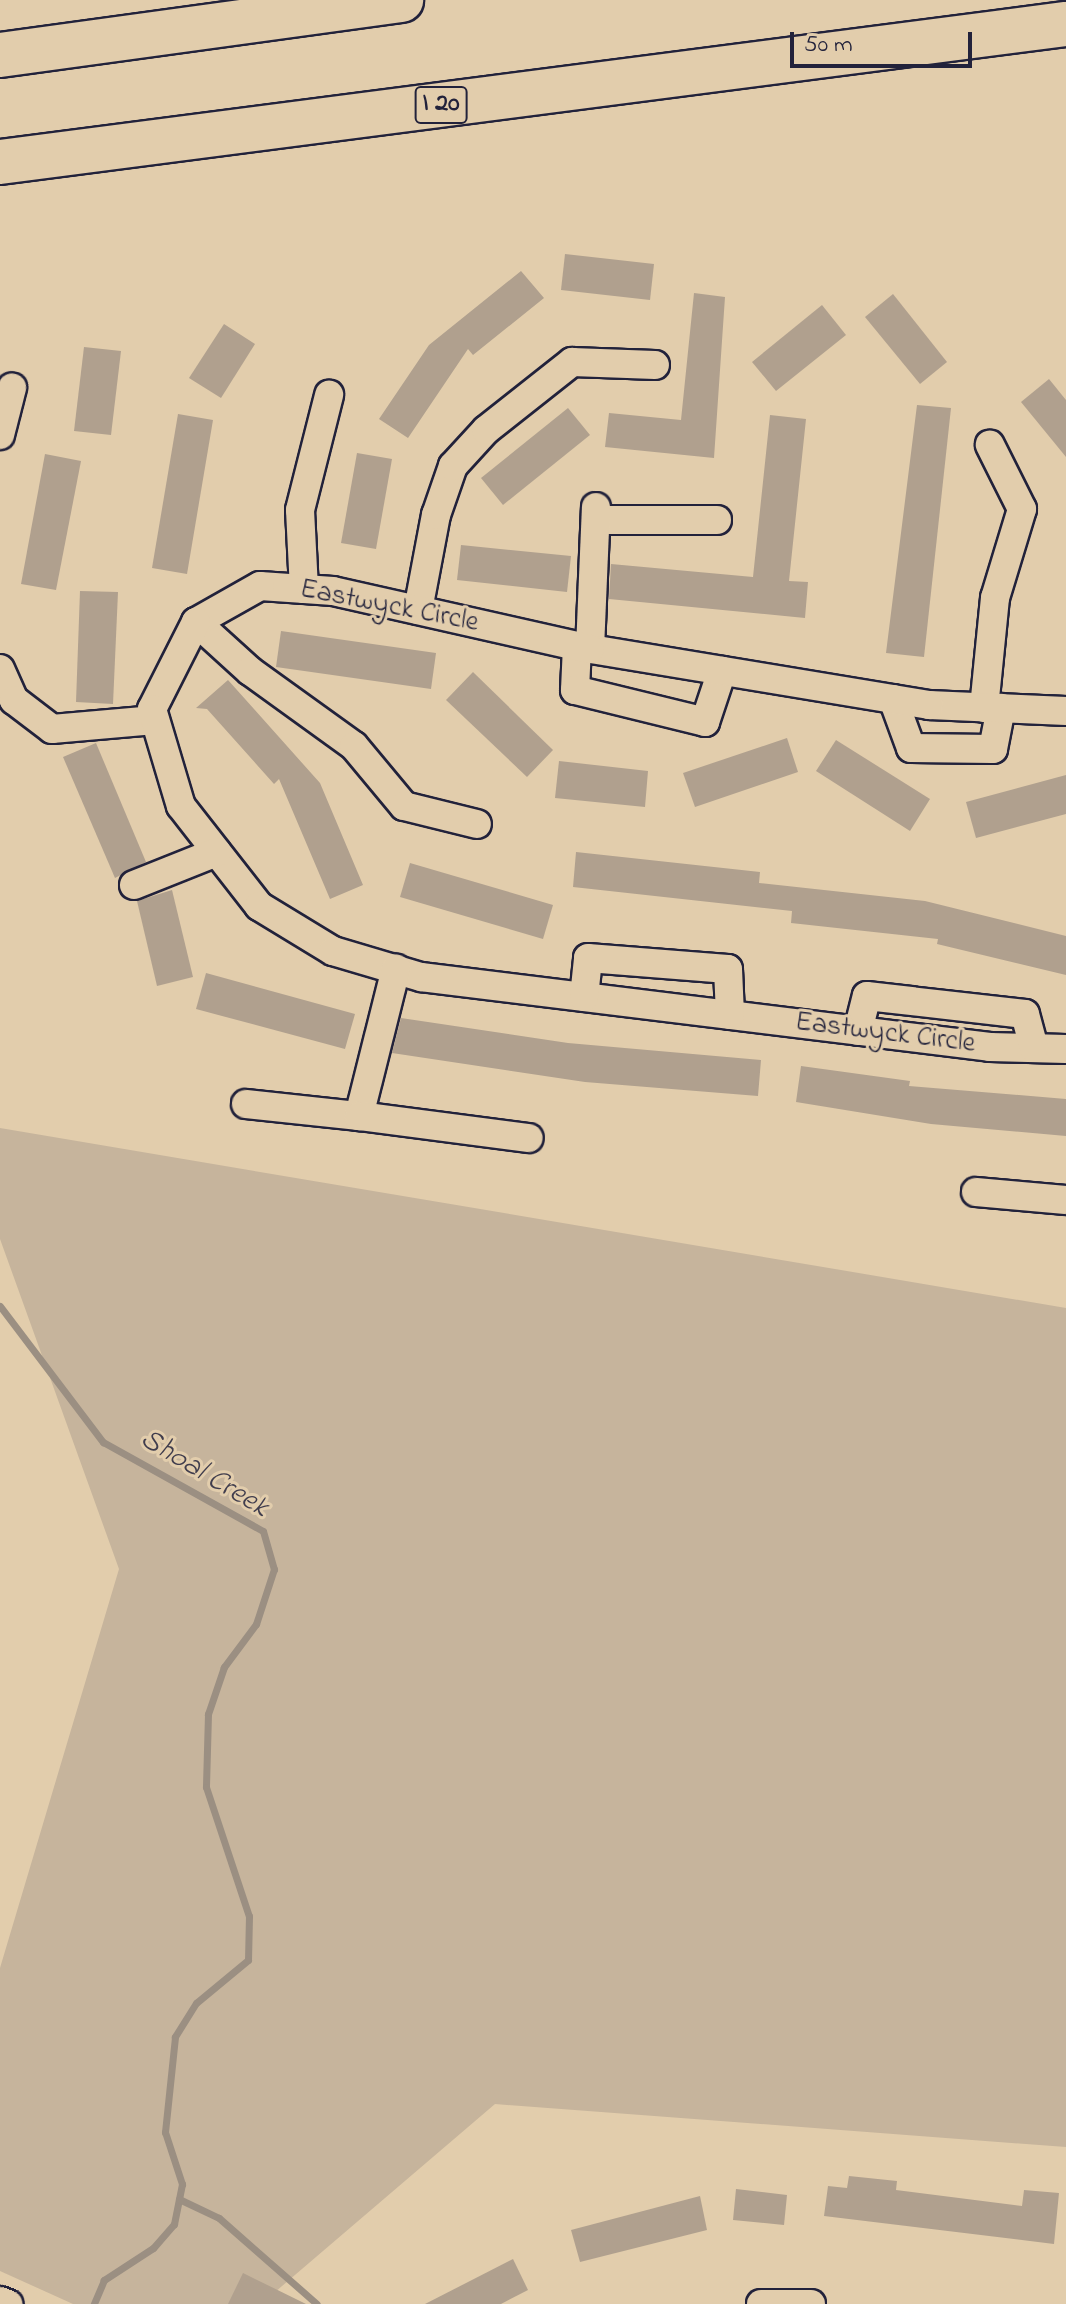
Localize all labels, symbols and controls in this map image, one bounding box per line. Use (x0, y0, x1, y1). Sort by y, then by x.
scale bar (794, 16, 976, 66)
text: 50 m (804, 28, 853, 63)
road number: I 20 (413, 83, 469, 127)
street label: Eastwyck Circle (297, 573, 481, 641)
street label: Eastwyck Circle (793, 1006, 977, 1062)
water label: Shoal Creek (133, 1422, 275, 1526)

